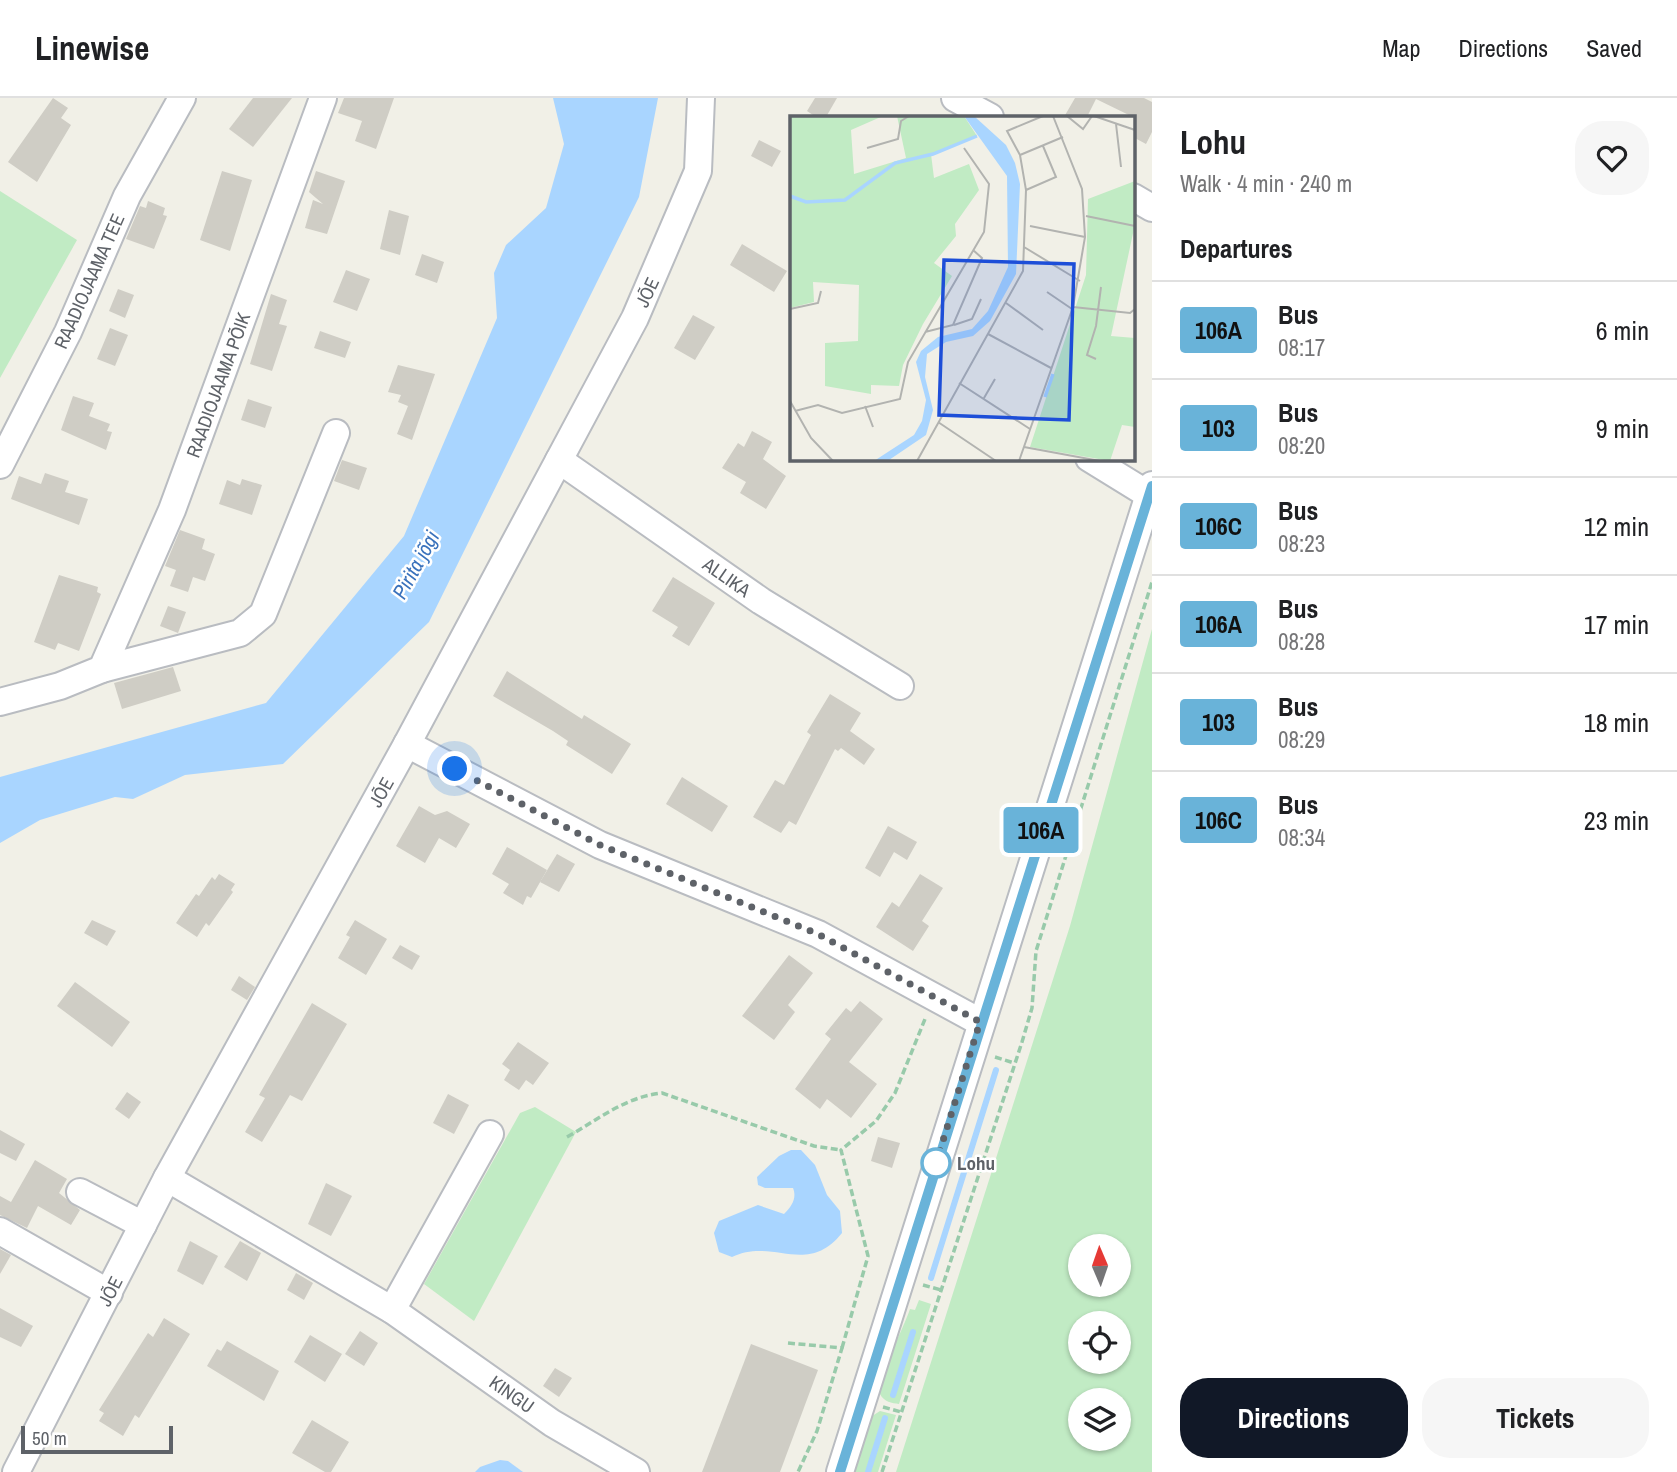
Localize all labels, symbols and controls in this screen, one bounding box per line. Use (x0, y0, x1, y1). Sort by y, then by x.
text: Linewise (35, 26, 149, 70)
text: Map (1382, 32, 1420, 64)
text: Directions (1458, 32, 1548, 64)
text: Saved (1586, 32, 1642, 64)
inset map (790, 116, 1134, 460)
text: Lohu (1180, 120, 1246, 164)
button: heart (1575, 121, 1649, 195)
text: Walk · 4 min · 240 m (1180, 168, 1352, 199)
street label: RAADIOJAAMA TEE (48, 209, 130, 353)
text: Departures (1180, 231, 1293, 266)
street label: JÕE (629, 273, 665, 311)
text: Bus (1278, 297, 1318, 332)
street label: RAADIOJAAMA PÕIK (180, 308, 256, 461)
text: 6 min (1596, 313, 1649, 348)
text: 106A (1195, 314, 1242, 346)
text: 08:17 (1278, 332, 1325, 363)
text: Bus (1278, 395, 1318, 430)
text: 9 min (1596, 411, 1649, 446)
text: 103 (1202, 412, 1235, 444)
text: 08:20 (1278, 430, 1325, 461)
text: Bus (1278, 493, 1318, 528)
text: 12 min (1584, 509, 1649, 544)
text: 106C (1195, 510, 1242, 542)
water label: Pirita jõgi (385, 525, 446, 604)
text: 08:23 (1278, 528, 1325, 559)
street label: ALLIKA (697, 551, 757, 603)
text: Bus (1278, 591, 1318, 626)
text: 17 min (1584, 607, 1649, 642)
text: 106A (1195, 608, 1242, 640)
text: 08:28 (1278, 626, 1325, 657)
text: Bus (1278, 689, 1318, 724)
text: 18 min (1584, 705, 1649, 740)
text: 103 (1202, 706, 1235, 738)
text: 08:29 (1278, 724, 1325, 755)
your location (437, 751, 472, 786)
street label: JÕE (362, 772, 400, 812)
text: Bus (1278, 787, 1318, 822)
text: 23 min (1584, 803, 1649, 838)
text: 106C (1195, 804, 1242, 836)
line badge: 106A (992, 807, 1090, 853)
text: 106A (1017, 814, 1065, 846)
text: 08:34 (1278, 822, 1325, 853)
marker: Lohu (921, 1148, 951, 1178)
place label: Lohu (957, 1150, 995, 1176)
north arrow (1068, 1234, 1130, 1297)
map controls (1068, 1234, 1131, 1451)
street label: JÕE (92, 1272, 128, 1310)
button: locate (1068, 1311, 1131, 1374)
street label: KINGU (484, 1369, 540, 1419)
button: Directions (1180, 1378, 1408, 1458)
button: Tickets (1422, 1378, 1649, 1458)
button: layers (1068, 1388, 1131, 1451)
scale bar (21, 1423, 173, 1455)
text: 50 m (32, 1425, 67, 1451)

